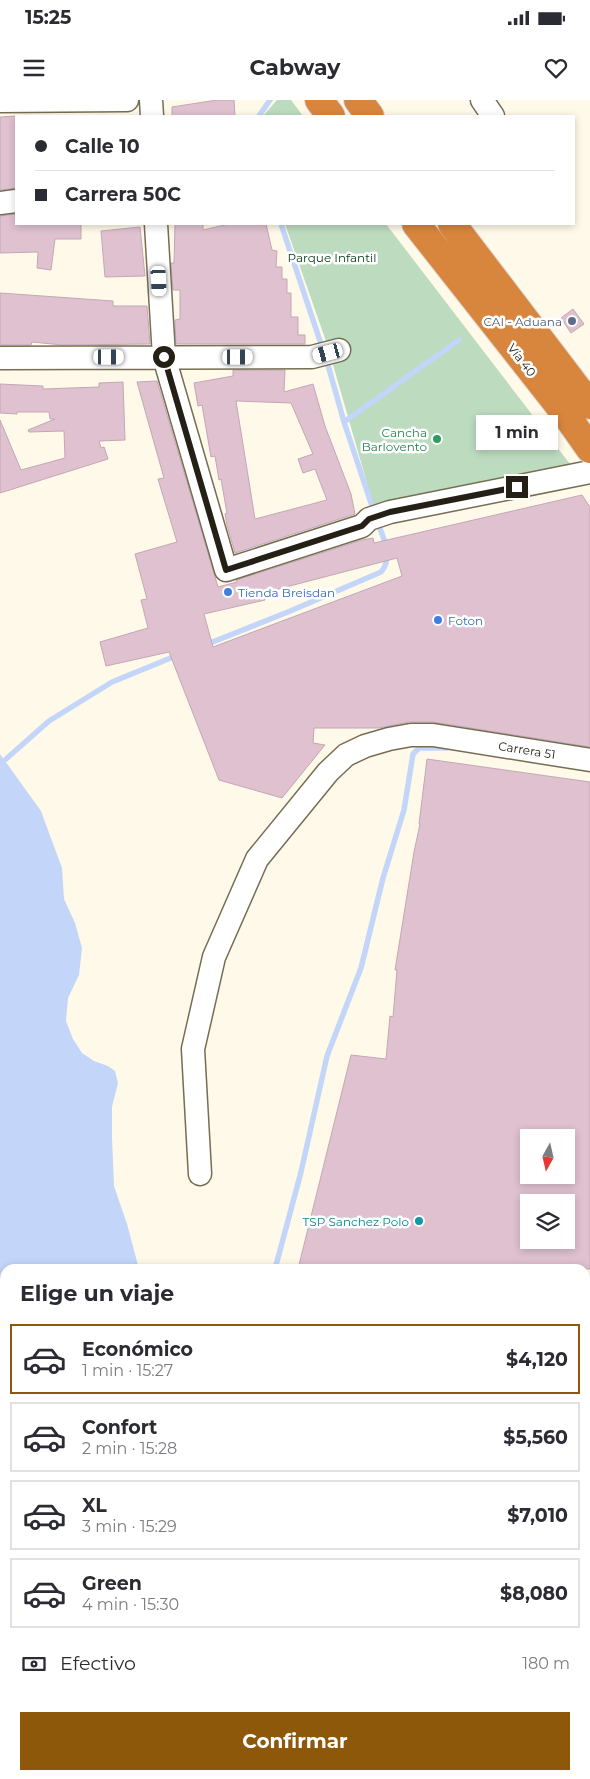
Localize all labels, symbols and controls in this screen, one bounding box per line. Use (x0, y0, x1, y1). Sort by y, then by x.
text: 15:25 (25, 6, 71, 29)
icon: menu (20, 54, 48, 82)
text: Cabway (250, 54, 340, 81)
icon: heart (542, 54, 570, 82)
text: Calle 10 (65, 135, 140, 158)
text: Carrera 50C (65, 183, 181, 206)
park label: Parque Infantil (288, 250, 376, 265)
car (150, 266, 167, 296)
place label: CAI - Aduana (484, 314, 562, 329)
marker: CAI - Aduana (566, 315, 578, 327)
street label: Vía 40 (505, 341, 539, 379)
car (311, 342, 344, 364)
route start (153, 346, 175, 368)
car (94, 350, 124, 365)
car (223, 350, 253, 365)
callout: 1 min (476, 414, 558, 450)
text: 1 min (495, 423, 539, 442)
place label: Cancha Barlovento (362, 425, 427, 454)
marker: Cancha Barlovento (431, 433, 443, 445)
route end (506, 476, 528, 498)
place label: Tienda Breisdan (238, 585, 335, 600)
marker: Tienda Breisdan (222, 586, 234, 598)
place label: Foton (448, 613, 483, 628)
marker: Foton (432, 614, 444, 626)
street label: Carrera 51 (497, 738, 557, 762)
north arrow (520, 1129, 575, 1184)
map controls (520, 1129, 575, 1249)
button: layers (520, 1194, 575, 1249)
place label: TSP Sanchez Polo (303, 1214, 409, 1229)
marker: TSP Sanchez Polo (413, 1215, 425, 1227)
text: Elige un viaje (20, 1280, 174, 1307)
icon: car (22, 1337, 67, 1382)
text: Económico (82, 1338, 193, 1361)
text: $4,120 (506, 1348, 568, 1371)
text: 1 min · 15:27 (82, 1361, 173, 1380)
icon: car (22, 1415, 67, 1460)
text: Confort (82, 1416, 157, 1439)
text: $5,560 (503, 1426, 568, 1449)
text: 2 min · 15:28 (82, 1439, 177, 1458)
icon: car (22, 1493, 67, 1538)
text: XL (82, 1494, 107, 1517)
text: $7,010 (507, 1504, 568, 1527)
text: 3 min · 15:29 (82, 1517, 177, 1536)
icon: car (22, 1571, 67, 1616)
text: Green (82, 1572, 142, 1595)
text: $8,080 (500, 1582, 568, 1605)
text: 4 min · 15:30 (82, 1595, 179, 1614)
icon: cash (20, 1650, 48, 1678)
text: Efectivo (60, 1652, 136, 1675)
text: 180 m (522, 1654, 570, 1673)
button: Confirmar (20, 1712, 570, 1770)

